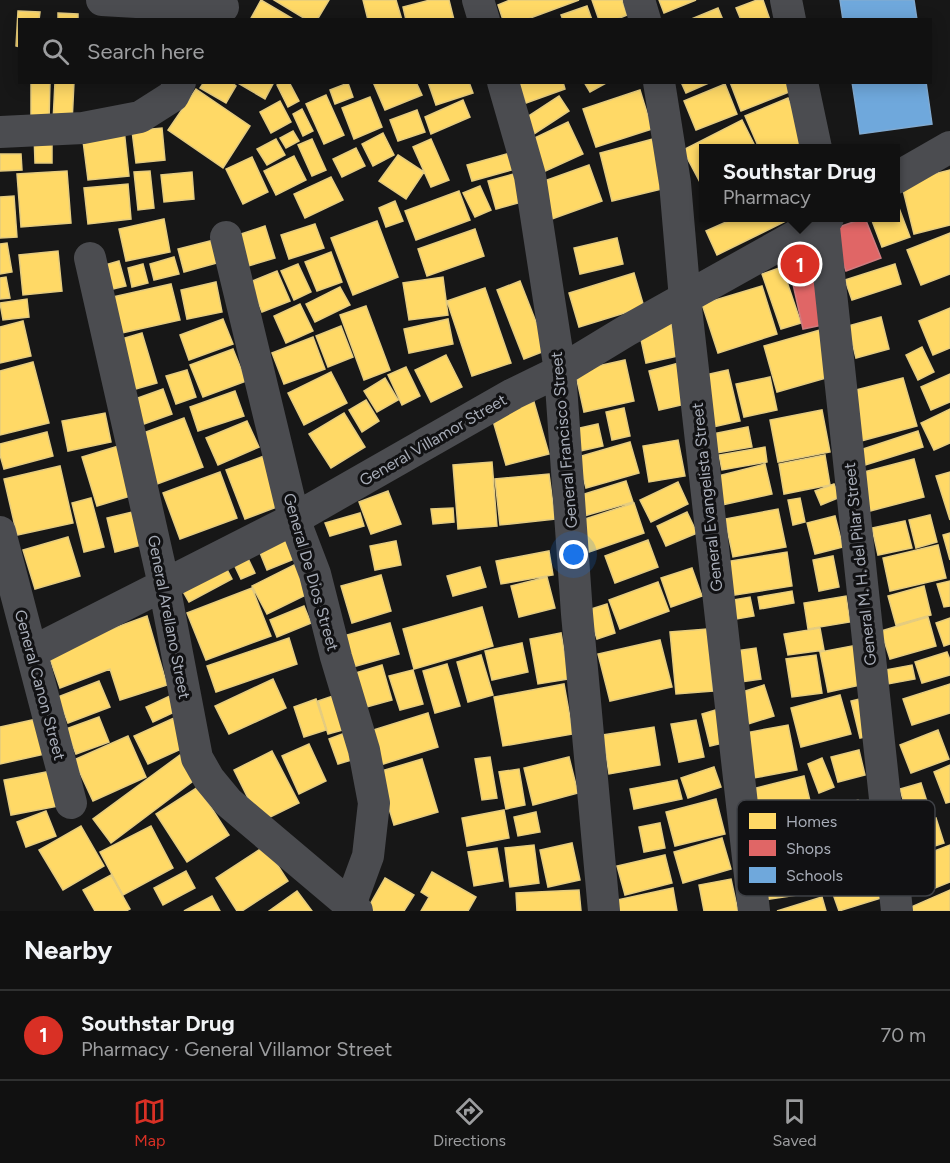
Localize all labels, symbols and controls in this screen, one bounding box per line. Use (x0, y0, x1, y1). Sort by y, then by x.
search box (18, 18, 932, 84)
icon: search (39, 35, 72, 68)
text: Search here (87, 38, 205, 65)
popup (699, 144, 900, 222)
text: Southstar Drug (723, 158, 876, 185)
text: Pharmacy (723, 185, 811, 209)
pin: 1 (780, 242, 820, 286)
street label: General Francisco Street (547, 351, 581, 529)
street label: General Villamor Street (356, 390, 510, 490)
street label: General Evangelista Street (688, 402, 726, 592)
street label: General M. H. del Pilar Street (840, 462, 880, 666)
street label: General De Dios Street (279, 491, 343, 653)
street label: General Arellano Street (144, 533, 194, 701)
your location (559, 540, 588, 569)
street label: General Canon Street (11, 608, 69, 762)
legend (737, 800, 935, 896)
text: Homes (786, 812, 837, 831)
text: Shops (786, 839, 831, 858)
text: Schools (786, 866, 843, 885)
text: Nearby (24, 934, 112, 966)
text: Southstar Drug (81, 1010, 235, 1037)
text: 1 (39, 1023, 48, 1047)
text: 70 m (880, 1023, 926, 1047)
text: Pharmacy · General Villamor Street (81, 1037, 392, 1061)
tab: Map (133, 1095, 166, 1150)
tab: Directions (433, 1095, 506, 1150)
tab: Saved (773, 1095, 817, 1150)

